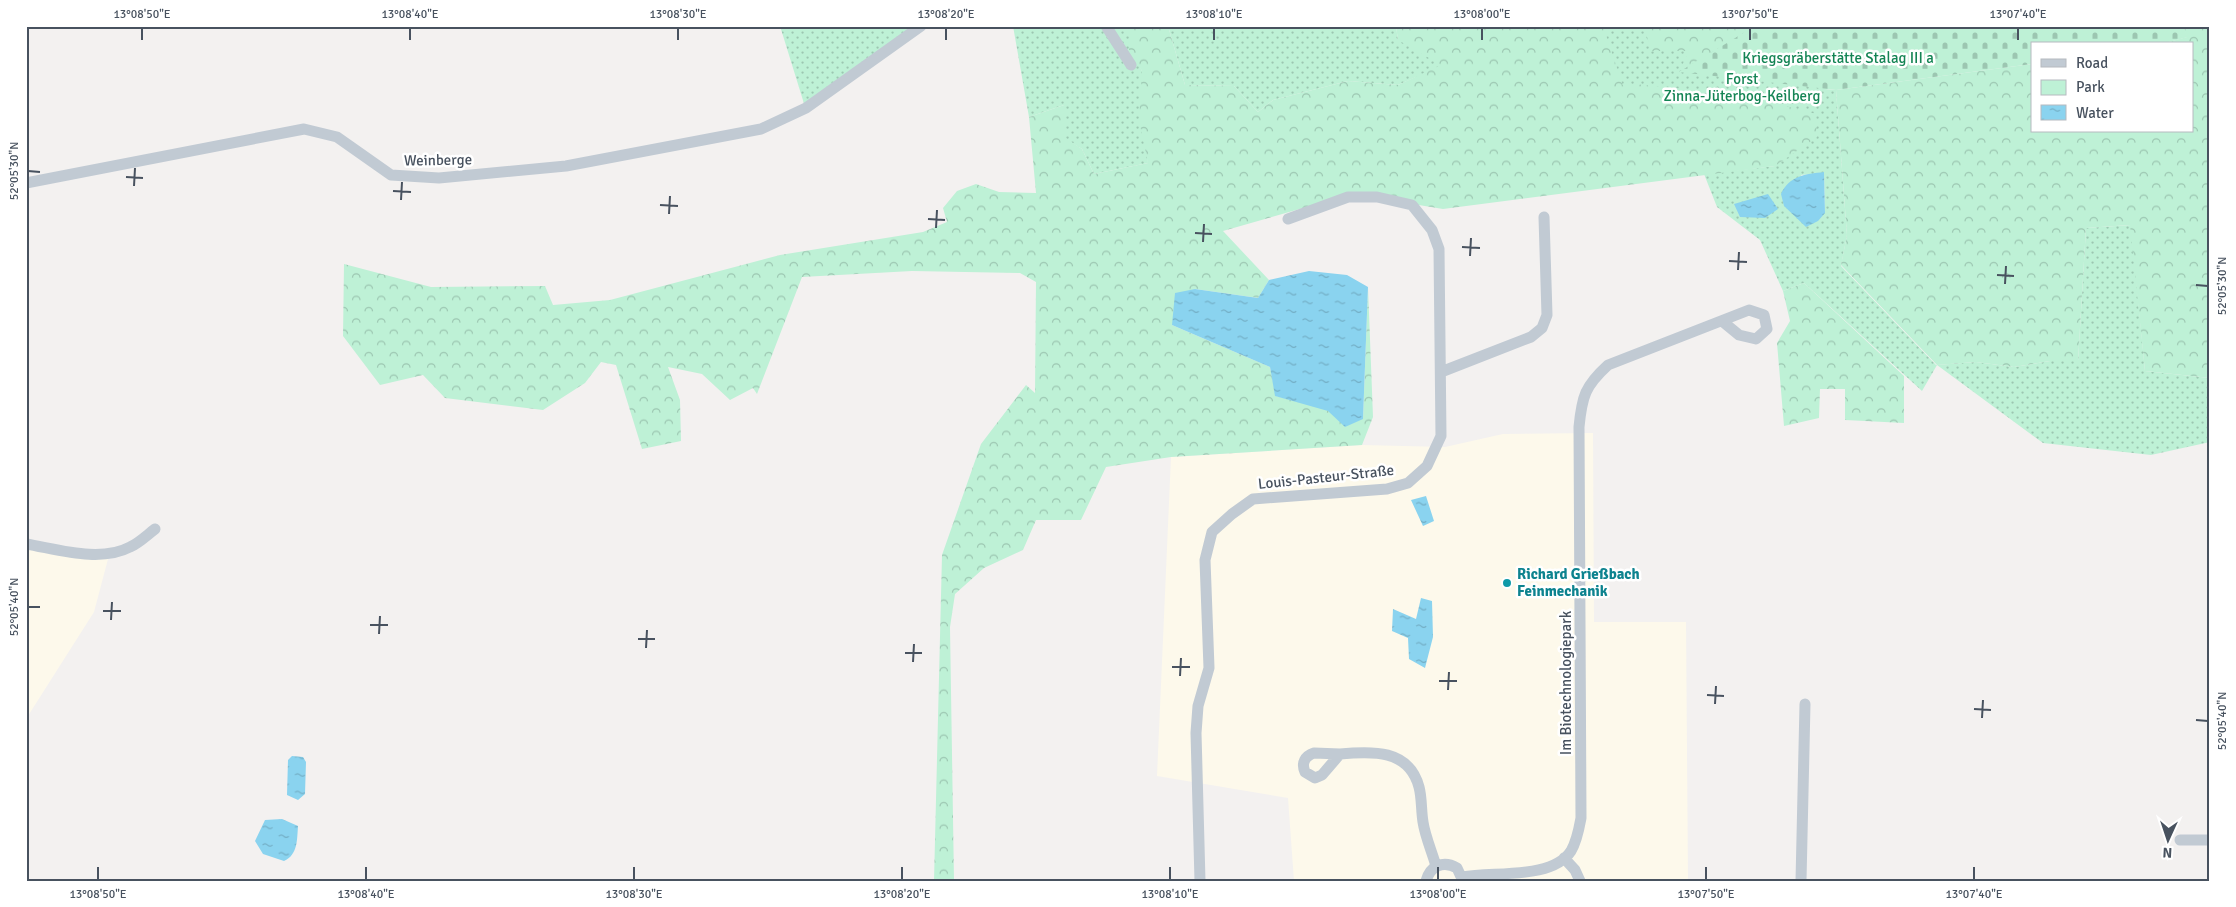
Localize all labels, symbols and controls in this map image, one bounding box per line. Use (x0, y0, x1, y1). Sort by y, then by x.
text: 13°08'50"E (113, 7, 171, 22)
text: 13°08'40"E (381, 7, 439, 22)
text: 13°08'30"E (649, 7, 707, 22)
text: 13°08'20"E (917, 7, 975, 22)
text: 13°08'10"E (1185, 7, 1243, 22)
text: 13°08'00"E (1453, 7, 1511, 22)
text: 13°07'50"E (1721, 7, 1779, 22)
text: 13°07'40"E (1989, 7, 2047, 22)
legend (2031, 42, 2194, 132)
park label: Kriegsgräberstätte Stalag III a (1742, 49, 1934, 67)
text: Road (2076, 54, 2108, 72)
park label: Forst Zinna-Jüterbog-Keilberg (1664, 70, 1820, 105)
text: Park (2076, 78, 2105, 96)
text: Water (2076, 104, 2114, 122)
text: 52°05'30"N (7, 142, 22, 200)
street label: Weinberge (404, 150, 472, 170)
text: 52°05'30"N (2215, 257, 2230, 315)
street label: Louis-Pasteur-Straße (1257, 461, 1395, 493)
place label: Richard Grießbach Feinmechanik (1517, 565, 1640, 600)
marker: Richard Grießbach Feinmechanik (1501, 577, 1513, 589)
text: 52°05'40"N (7, 578, 22, 636)
street label: Im Biotechnologiepark (1557, 610, 1575, 755)
text: 52°05'40"N (2215, 692, 2230, 750)
north arrow (2144, 814, 2194, 864)
text: N (2162, 844, 2173, 861)
text: 13°08'50"E (69, 887, 127, 902)
text: 13°08'40"E (337, 887, 395, 902)
text: 13°08'30"E (605, 887, 663, 902)
text: 13°08'20"E (873, 887, 931, 902)
text: 13°08'10"E (1141, 887, 1199, 902)
text: 13°08'00"E (1409, 887, 1467, 902)
text: 13°07'50"E (1677, 887, 1735, 902)
text: 13°07'40"E (1945, 887, 2003, 902)

